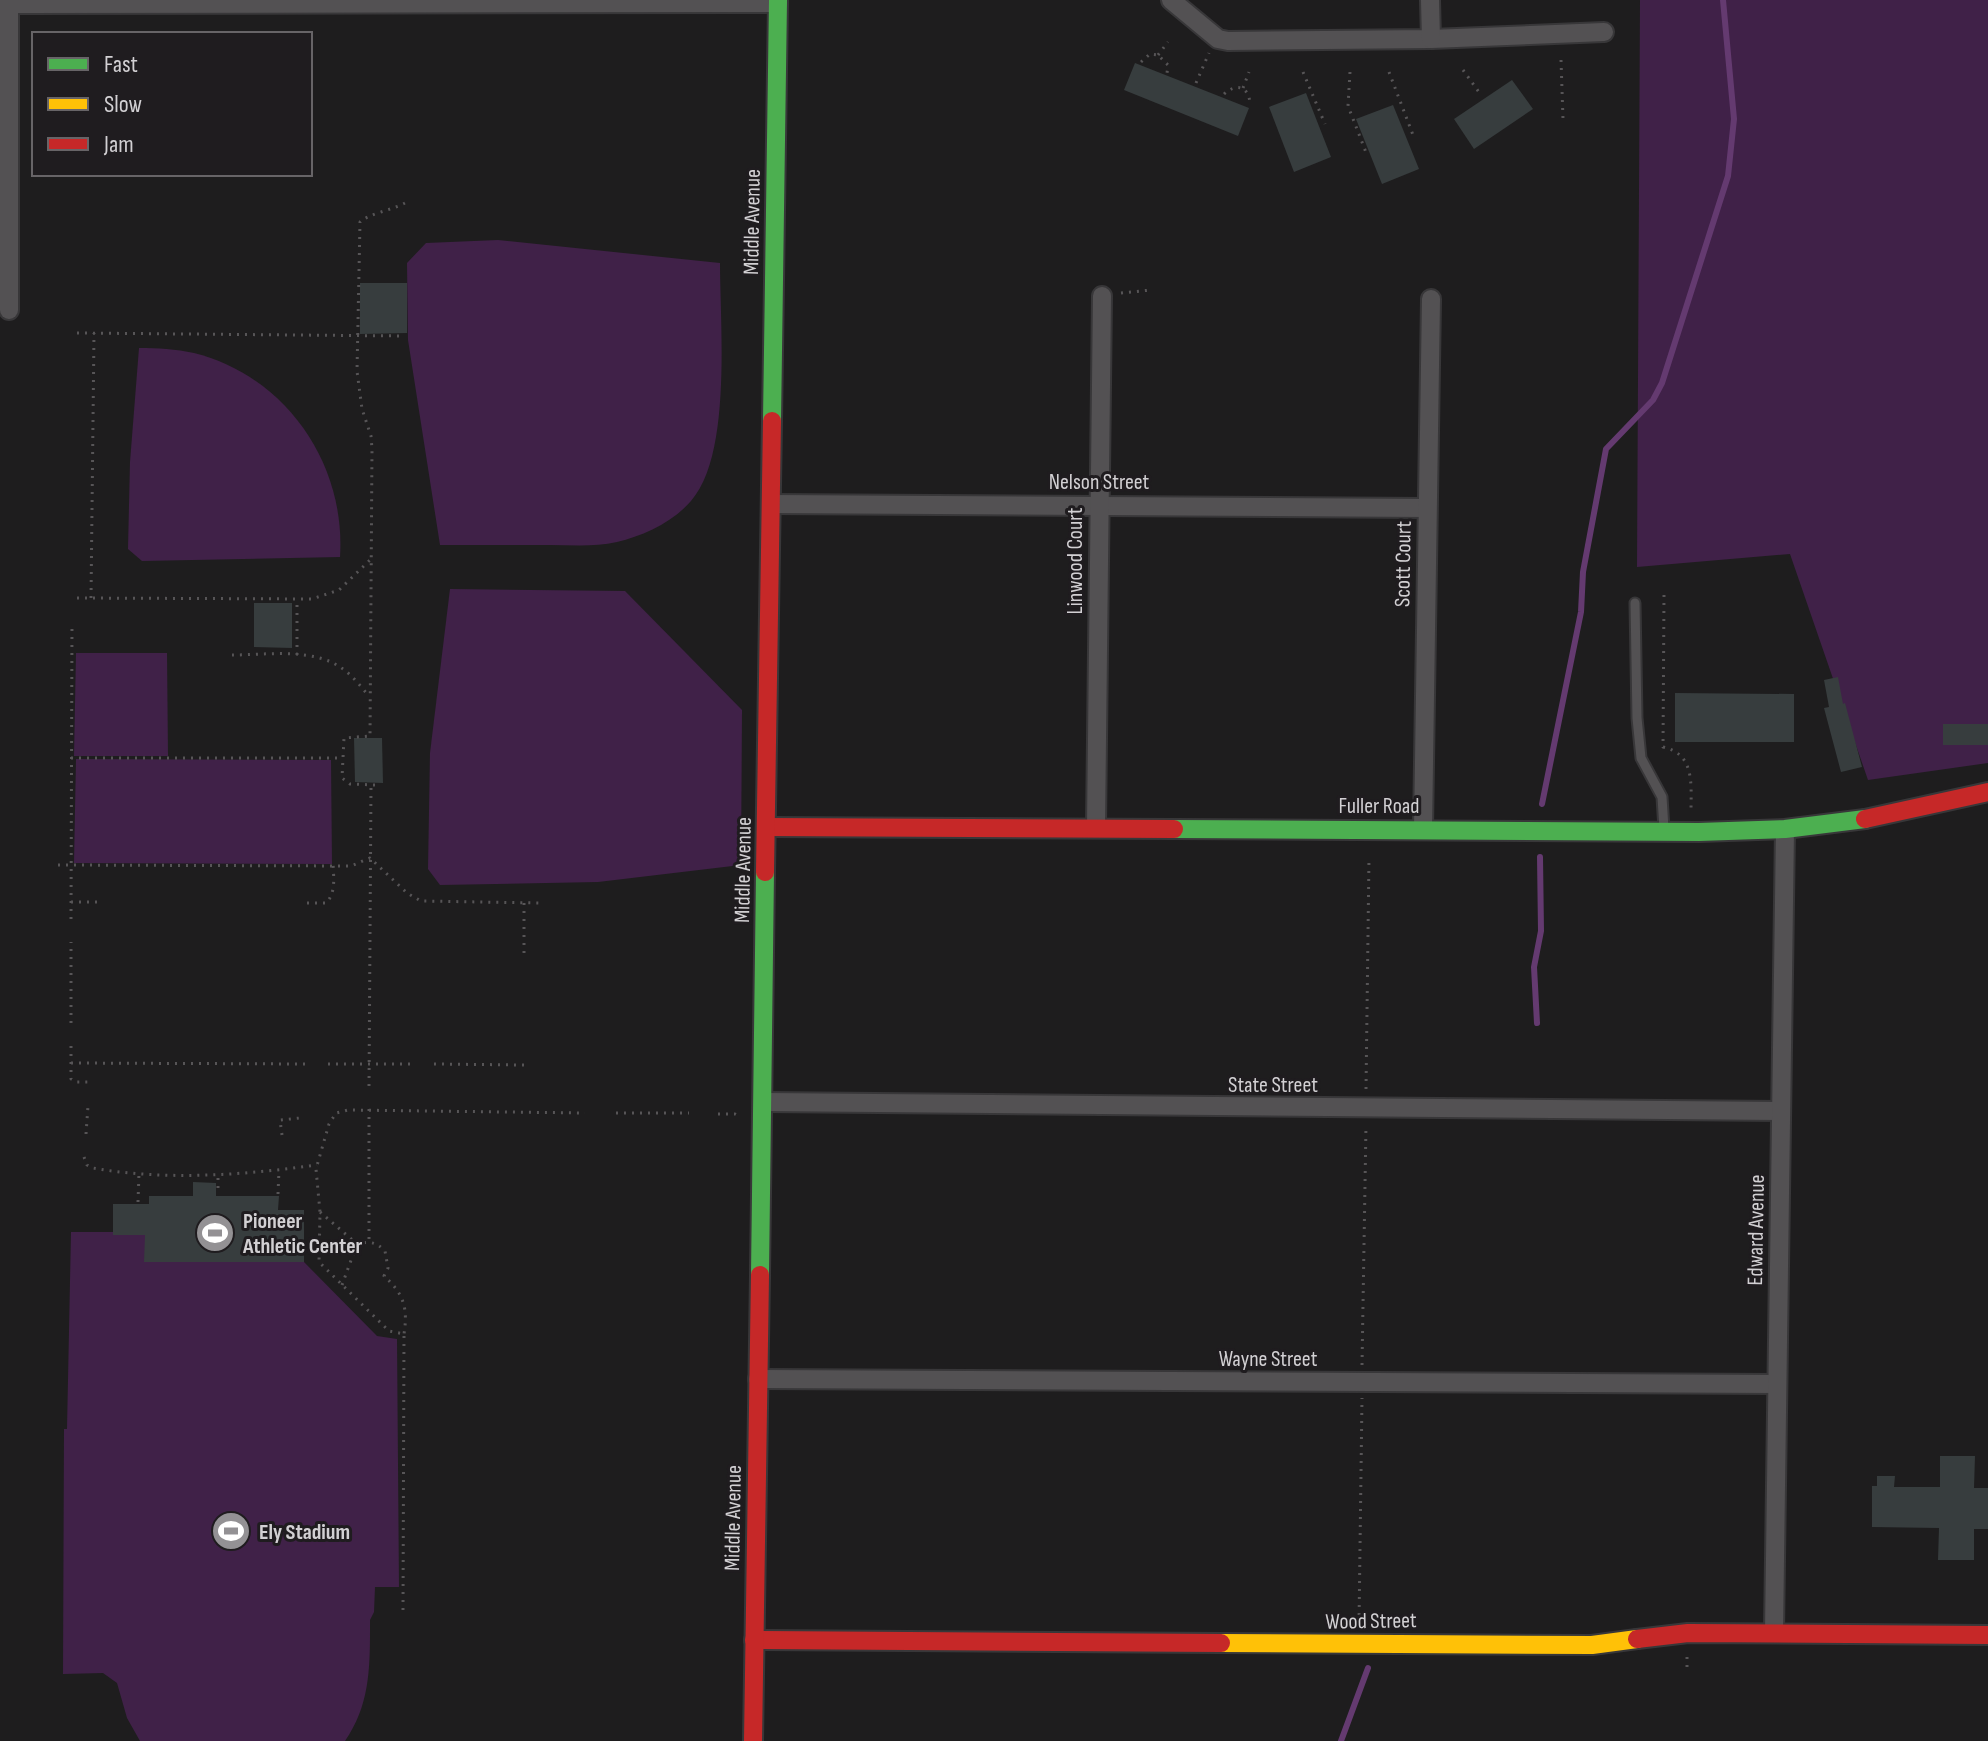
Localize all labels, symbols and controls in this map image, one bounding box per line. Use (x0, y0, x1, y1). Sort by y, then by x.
legend (32, 32, 312, 176)
text: Fast (104, 50, 138, 79)
text: Slow (104, 90, 142, 119)
text: Jam (103, 130, 134, 159)
street label: Middle Avenue (738, 169, 767, 275)
street label: Nelson Street (1049, 469, 1150, 496)
street label: Linwood Court (1062, 507, 1089, 614)
street label: Scott Court (1389, 520, 1418, 607)
street label: Fuller Road (1338, 793, 1420, 820)
street label: Middle Avenue (729, 817, 758, 923)
street label: State Street (1228, 1072, 1318, 1099)
street label: Edward Avenue (1742, 1174, 1771, 1286)
place label: Pioneer Athletic Center (242, 1208, 363, 1260)
sports icon: Pioneer Athletic Center (194, 1212, 236, 1254)
street label: Wayne Street (1219, 1346, 1318, 1373)
street label: Middle Avenue (719, 1465, 748, 1571)
sports icon: Ely Stadium (210, 1510, 252, 1552)
place label: Ely Stadium (259, 1519, 350, 1546)
street label: Wood Street (1325, 1607, 1417, 1636)

